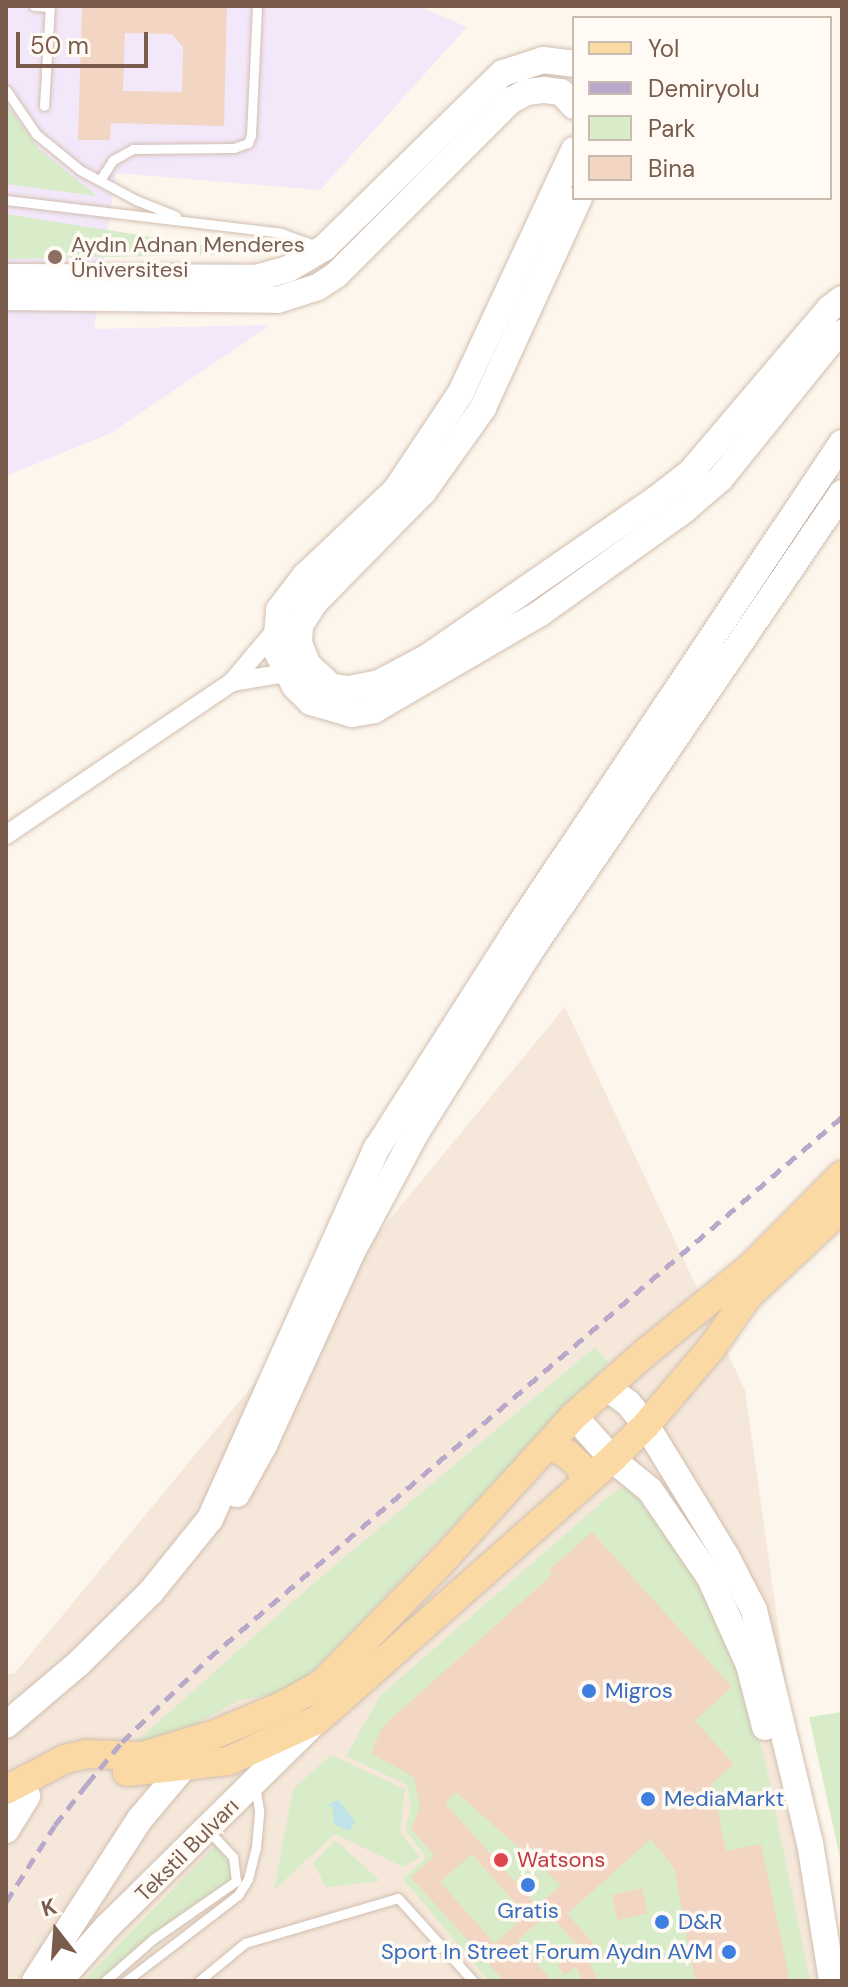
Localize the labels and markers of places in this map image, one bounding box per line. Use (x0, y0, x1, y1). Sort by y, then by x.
place label: Aydın Adnan Menderes Üniversitesi (71, 231, 305, 282)
marker: Aydın Adnan Menderes Üniversitesi (46, 248, 64, 266)
place label: Migros (605, 1678, 673, 1704)
marker: Migros (580, 1682, 598, 1700)
place label: MediaMarkt (664, 1786, 784, 1812)
marker: MediaMarkt (639, 1790, 657, 1808)
place label: Watsons (517, 1847, 605, 1873)
marker: Watsons (492, 1851, 510, 1869)
marker: Gratis (519, 1876, 537, 1894)
place label: Gratis (497, 1898, 559, 1924)
place label: D&R (678, 1909, 722, 1935)
marker: D&R (653, 1913, 671, 1931)
place label: Sport In Street Forum Aydın AVM (381, 1939, 713, 1965)
marker: Sport In Street Forum Aydın AVM (720, 1943, 738, 1961)

